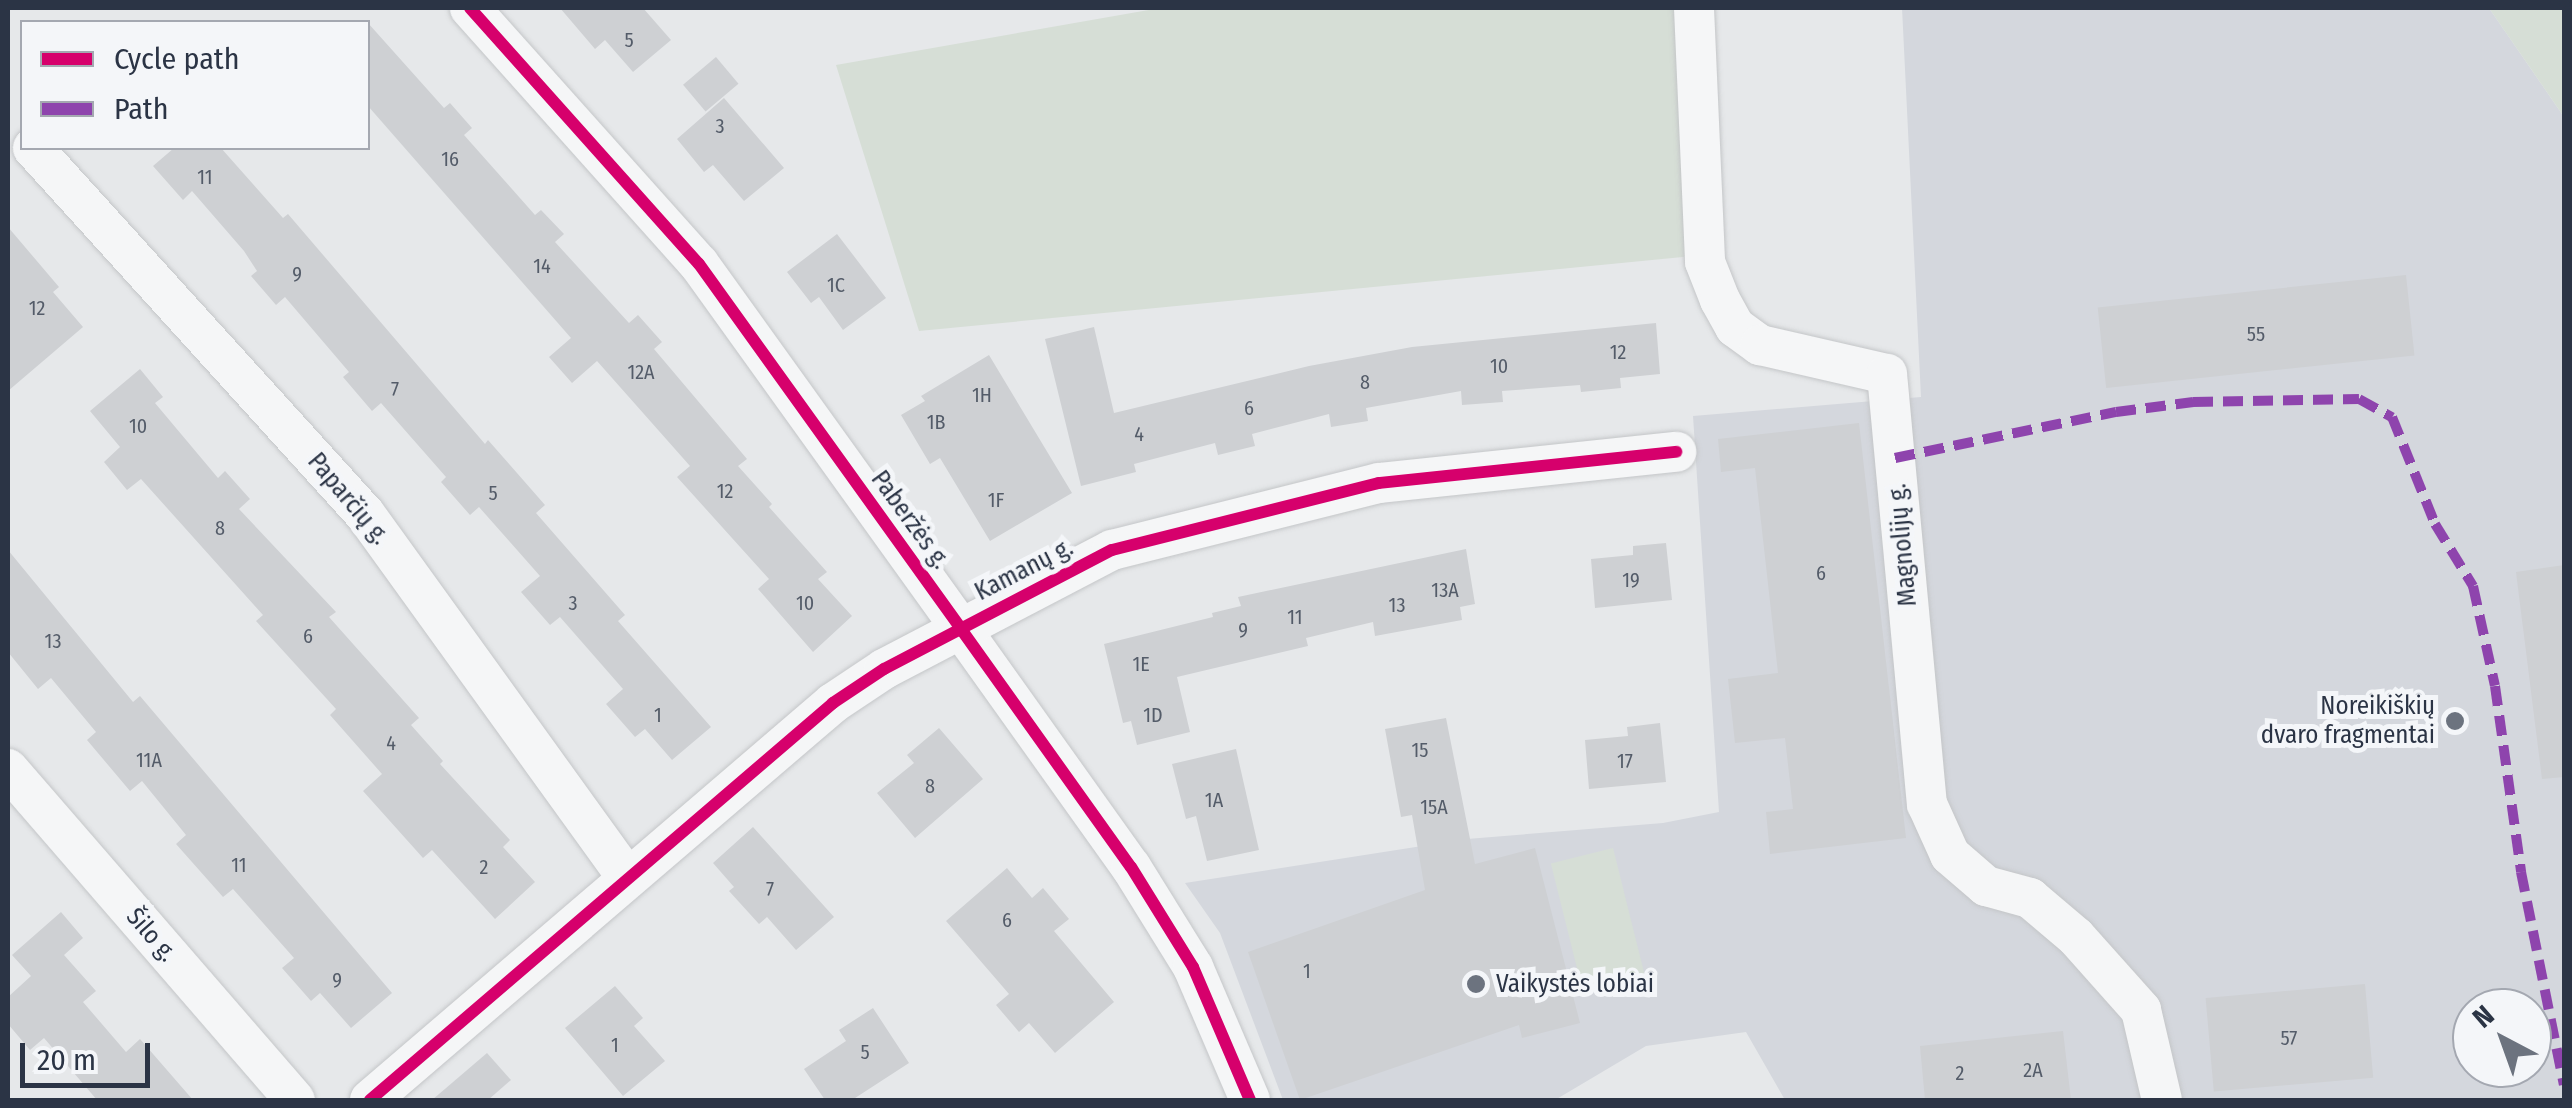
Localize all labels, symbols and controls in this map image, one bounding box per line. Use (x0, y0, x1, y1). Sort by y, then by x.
legend (20, 20, 370, 150)
house number: 5 (624, 28, 634, 52)
text: Cycle path (114, 41, 240, 77)
text: Path (114, 91, 168, 127)
house number: 3 (715, 114, 725, 138)
house number: 16 (441, 147, 459, 171)
house number: 11 (197, 165, 213, 189)
house number: 14 (533, 254, 551, 278)
house number: 9 (292, 262, 302, 286)
house number: 1C (827, 273, 845, 297)
house number: 12 (29, 296, 45, 320)
house number: 55 (2247, 322, 2265, 346)
house number: 12 (1610, 340, 1626, 364)
house number: 10 (1490, 354, 1508, 378)
house number: 12A (627, 360, 655, 384)
house number: 8 (1360, 370, 1370, 394)
house number: 7 (391, 377, 399, 401)
house number: 1H (972, 383, 992, 407)
house number: 6 (1244, 396, 1254, 420)
house number: 1B (927, 410, 945, 434)
house number: 10 (129, 414, 147, 438)
house number: 4 (1134, 422, 1144, 446)
street label: Paparčių g. (301, 447, 395, 551)
street label: Paberžės g. (864, 465, 956, 575)
house number: 12 (717, 479, 733, 503)
house number: 5 (488, 481, 498, 505)
street label: Magnolijų g. (1883, 482, 1923, 608)
house number: 1F (988, 488, 1004, 512)
house number: 8 (215, 516, 225, 540)
street label: Kamanų g. (970, 533, 1078, 607)
house number: 6 (1816, 561, 1826, 585)
house number: 19 (1622, 568, 1640, 592)
house number: 13A (1431, 578, 1459, 602)
house number: 3 (568, 591, 578, 615)
house number: 10 (796, 591, 814, 615)
house number: 13 (1389, 593, 1405, 617)
house number: 11 (1287, 605, 1303, 629)
house number: 9 (1238, 618, 1248, 642)
house number: 6 (303, 624, 313, 648)
house number: 13 (45, 629, 61, 653)
house number: 1E (1132, 652, 1150, 676)
place label: Noreikiškių dvaro fragmentai (2261, 692, 2435, 751)
house number: 1 (654, 703, 662, 727)
house number: 1D (1143, 703, 1163, 727)
marker: Noreikiškių dvaro fragmentai (2444, 710, 2466, 732)
house number: 4 (386, 731, 396, 755)
house number: 15 (1412, 738, 1428, 762)
house number: 11A (136, 748, 162, 772)
house number: 17 (1617, 749, 1633, 773)
house number: 8 (925, 774, 935, 798)
house number: 1A (1205, 788, 1223, 812)
house number: 15A (1420, 795, 1448, 819)
house number: 11 (231, 853, 247, 877)
house number: 2 (480, 855, 488, 879)
house number: 7 (766, 877, 774, 901)
street label: Šilo g. (120, 902, 182, 968)
house number: 6 (1002, 908, 1012, 932)
house number: 1 (1303, 959, 1311, 983)
house number: 9 (332, 968, 342, 992)
place label: Vaikystės lobiai (1496, 969, 1654, 999)
marker: Vaikystės lobiai (1465, 973, 1487, 995)
north arrow (2452, 988, 2552, 1088)
text: N (2466, 999, 2500, 1034)
scale bar (25, 1023, 155, 1085)
house number: 57 (2281, 1026, 2297, 1050)
house number: 1 (611, 1033, 619, 1057)
house number: 5 (860, 1040, 870, 1064)
text: 20 m (37, 1042, 96, 1078)
house number: 2A (2023, 1058, 2043, 1082)
house number: 2 (1956, 1061, 1964, 1085)

